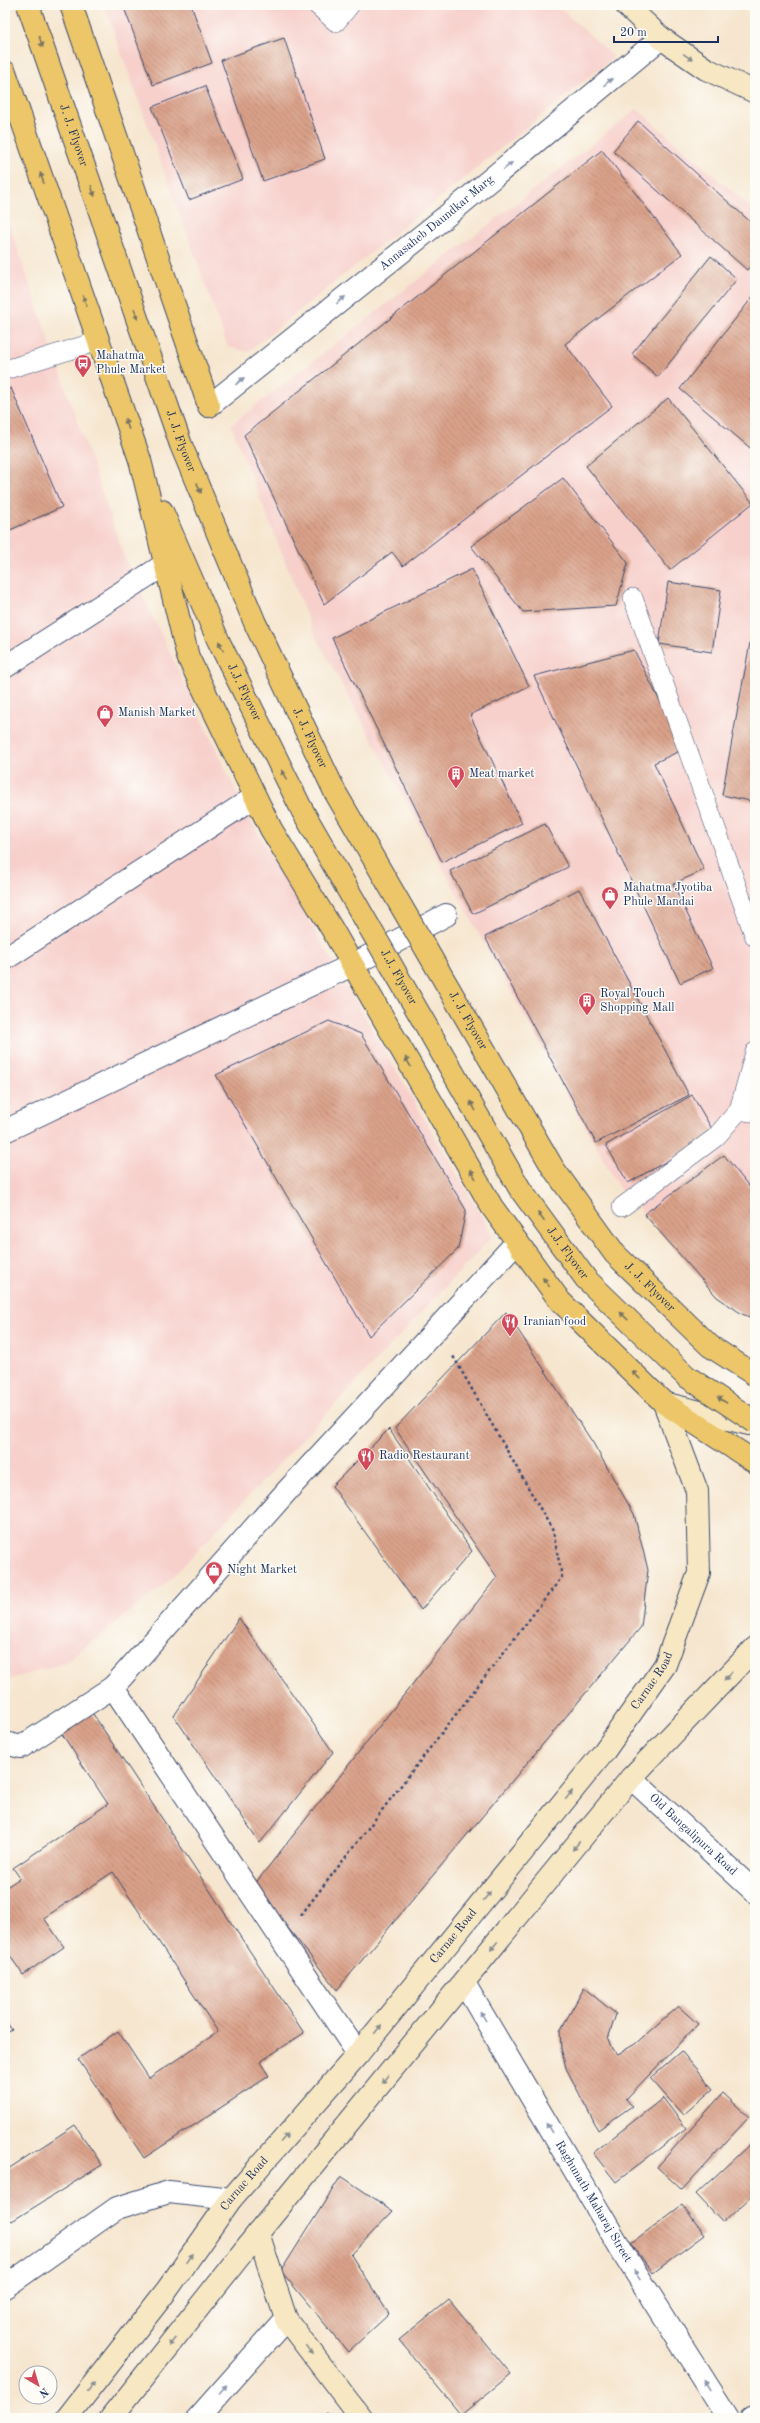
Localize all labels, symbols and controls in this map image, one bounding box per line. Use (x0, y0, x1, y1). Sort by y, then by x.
scale bar (614, 18, 718, 44)
text: 20 m (620, 27, 647, 39)
one-way arrow (38, 36, 44, 48)
one-way arrow (683, 53, 694, 61)
one-way arrow (602, 78, 613, 87)
street label: J. J. Flyover (57, 103, 90, 168)
one-way arrow (502, 161, 513, 170)
one-way arrow (39, 172, 45, 184)
street label: Annasaheb Daundkar Marg (377, 173, 496, 273)
one-way arrow (90, 185, 96, 197)
one-way arrow (81, 294, 87, 306)
one-way arrow (336, 296, 347, 305)
one-way arrow (133, 308, 139, 320)
place label: Mahatma Phule Market (96, 350, 166, 376)
bus stop icon: Mahatma Phule Market (73, 353, 93, 378)
one-way arrow (234, 377, 245, 386)
street label: J. J. Flyover (163, 409, 198, 474)
one-way arrow (124, 417, 130, 429)
one-way arrow (197, 483, 203, 495)
one-way arrow (218, 640, 224, 652)
street label: J.J. Flyover (225, 662, 263, 723)
shop icon: Manish Market (95, 703, 115, 728)
street label: J. J. Flyover (290, 706, 329, 770)
place label: Manish Market (118, 707, 196, 719)
building icon: Meat market (446, 764, 466, 789)
place label: Meat market (469, 768, 534, 780)
one-way arrow (281, 769, 287, 781)
place label: Mahatma Jyotiba Phule Mandai (623, 882, 712, 908)
shop icon: Mahatma Jyotiba Phule Mandai (600, 885, 620, 910)
street label: J.J. Flyover (378, 947, 419, 1007)
place label: Royal Touch Shopping Mall (600, 988, 674, 1014)
street label: J. J. Flyover (446, 989, 489, 1052)
building icon: Royal Touch Shopping Mall (577, 991, 597, 1016)
one-way arrow (405, 1056, 412, 1068)
one-way arrow (469, 1100, 476, 1112)
one-way arrow (470, 1168, 477, 1180)
one-way arrow (537, 1211, 545, 1222)
street label: J.J. Flyover (544, 1225, 590, 1282)
street label: J. J. Flyover (622, 1260, 677, 1314)
one-way arrow (542, 1276, 551, 1287)
one-way arrow (619, 1311, 629, 1321)
restaurant icon: Iranian food (500, 1312, 520, 1337)
place label: Iranian food (523, 1316, 586, 1328)
one-way arrow (631, 1371, 641, 1380)
one-way arrow (717, 1396, 727, 1404)
restaurant icon: Radio Restaurant (356, 1446, 376, 1471)
place label: Radio Restaurant (379, 1450, 470, 1462)
shop icon: Night Market (204, 1560, 224, 1585)
place label: Night Market (227, 1564, 297, 1576)
street label: Carnac Road (629, 1651, 675, 1712)
one-way arrow (723, 1671, 733, 1681)
one-way arrow (564, 1789, 573, 1800)
street label: Old Bangalipura Road (647, 1792, 739, 1878)
one-way arrow (571, 1840, 580, 1851)
one-way arrow (482, 1890, 491, 1901)
street label: Carnac Road (428, 1907, 479, 1966)
one-way arrow (489, 1941, 498, 1952)
one-way arrow (480, 2010, 487, 2022)
one-way arrow (374, 2024, 382, 2035)
one-way arrow (380, 2074, 389, 2085)
one-way arrow (546, 2122, 553, 2134)
one-way arrow (279, 2134, 288, 2143)
street label: Raghunath Maharaj Street (553, 2139, 634, 2265)
street label: Carnac Road (219, 2155, 271, 2213)
one-way arrow (186, 2253, 194, 2263)
one-way arrow (634, 2269, 641, 2281)
one-way arrow (167, 2337, 176, 2348)
one-way arrow (305, 2344, 314, 2355)
north arrow (18, 2365, 58, 2405)
one-way arrow (703, 2380, 711, 2390)
one-way arrow (87, 2382, 95, 2393)
one-way arrow (219, 2384, 228, 2394)
text: N (36, 2385, 50, 2399)

